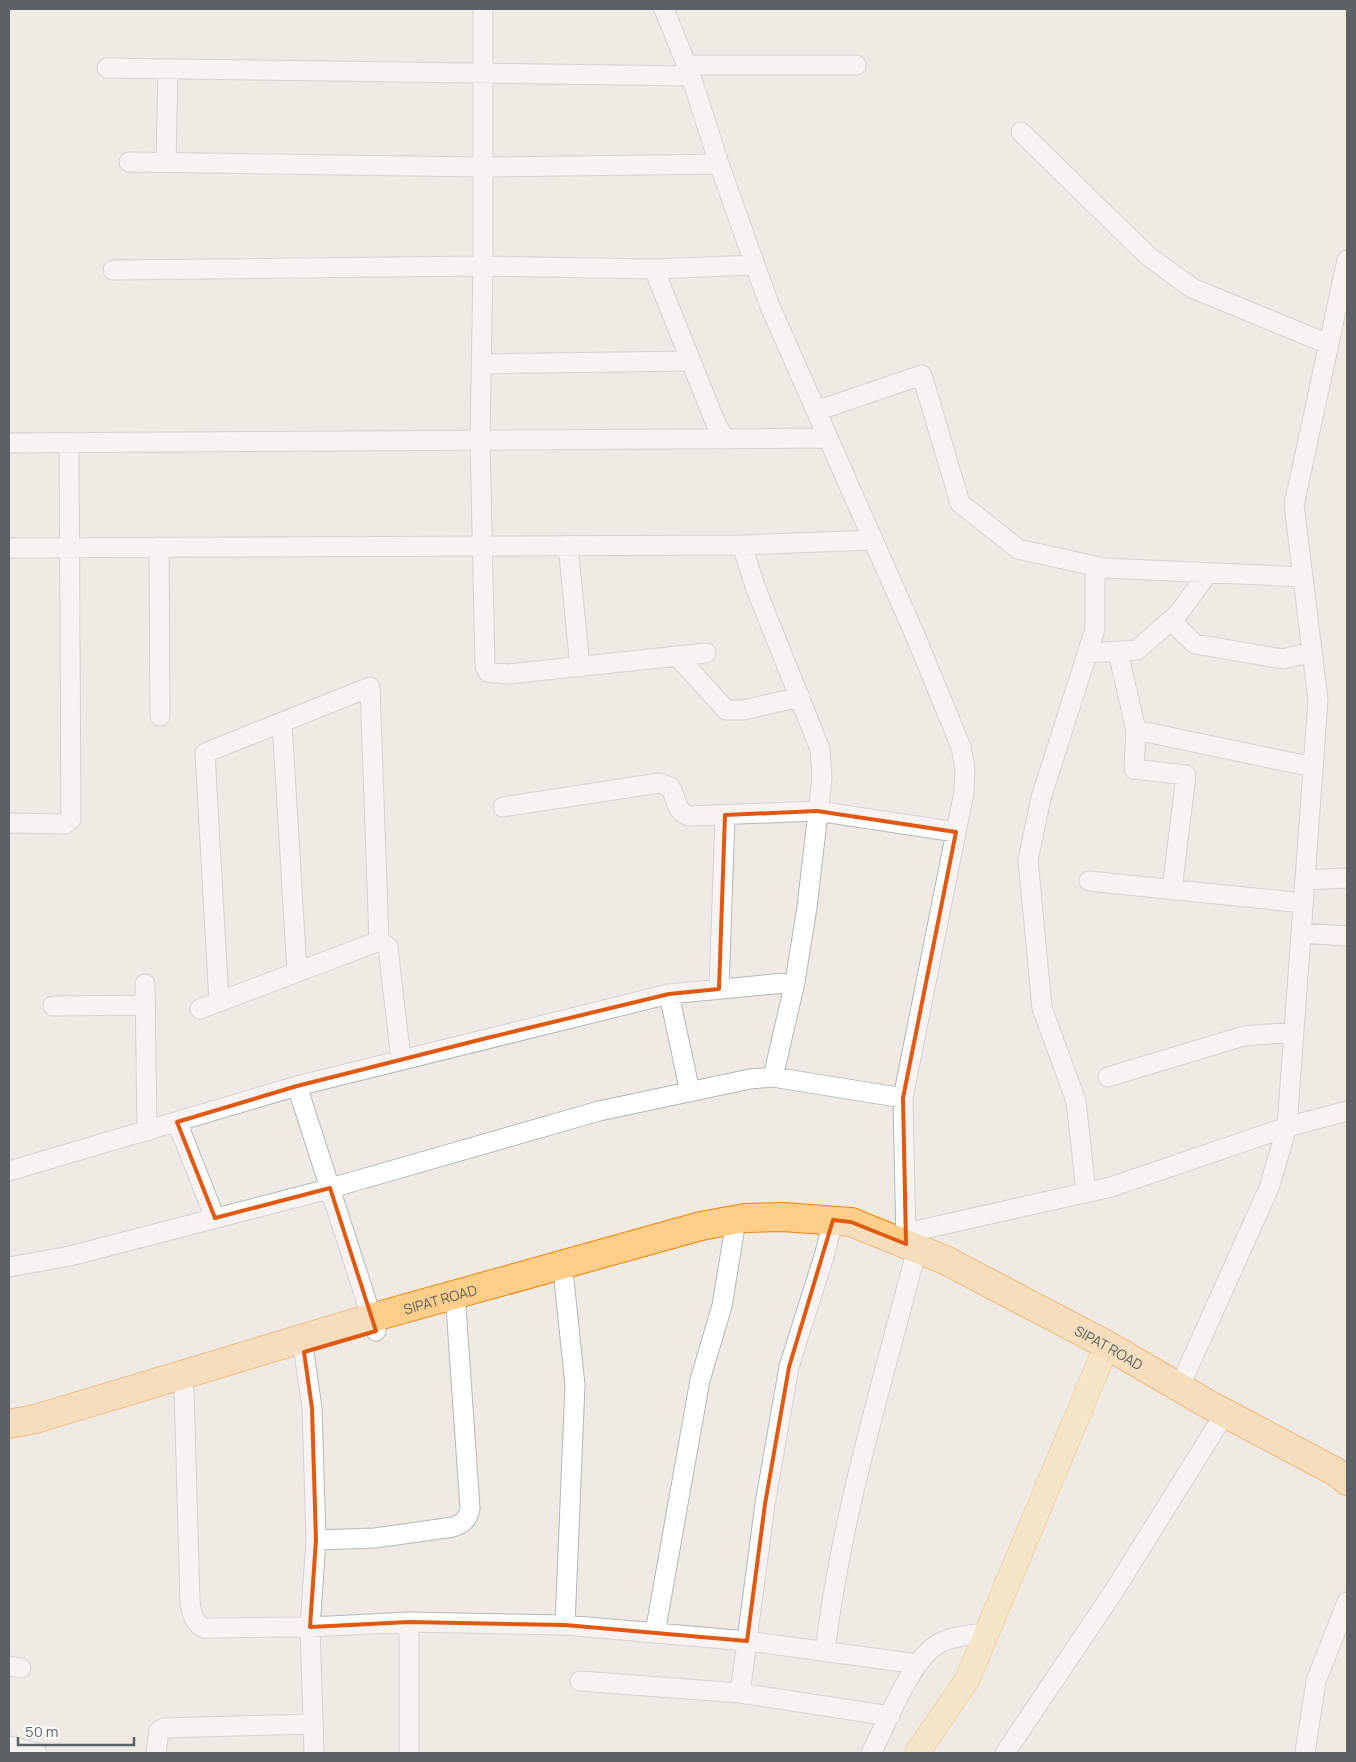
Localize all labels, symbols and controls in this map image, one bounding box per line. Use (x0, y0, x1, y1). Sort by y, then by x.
street label: SIPAT ROAD (401, 1279, 479, 1318)
street label: SIPAT ROAD (1072, 1320, 1147, 1374)
scale bar (18, 1714, 134, 1746)
text: 50 m (25, 1721, 59, 1742)

